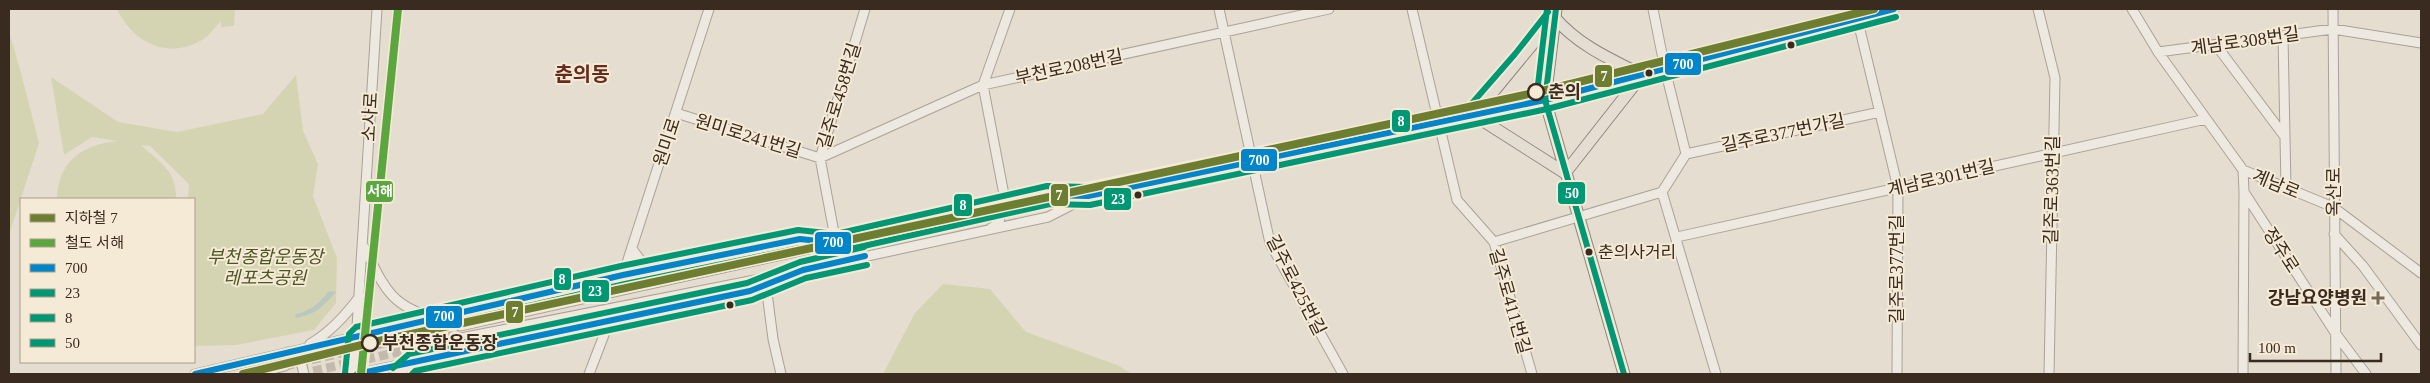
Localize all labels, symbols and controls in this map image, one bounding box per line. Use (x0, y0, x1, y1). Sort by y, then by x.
street label: 계남로308번길 (2189, 23, 2301, 59)
unlabelled marker (1786, 40, 1796, 50)
street label: 길주로458번길 (813, 41, 865, 151)
street label: 부천로208번길 (1013, 46, 1125, 88)
line badge: 700 (1664, 52, 1702, 76)
text: 700 (1673, 57, 1694, 72)
district label: 춘의동 (554, 63, 610, 85)
line badge: 7 (1594, 64, 1613, 88)
unlabelled marker (1644, 68, 1654, 78)
text: 7 (1601, 69, 1608, 84)
place label: 춘의 (1548, 82, 1581, 102)
marker: 춘의 (1527, 83, 1545, 101)
street label: 소사로 (359, 92, 381, 142)
line badge: 8 (1391, 109, 1411, 133)
street label: 원미로241번길 (693, 110, 803, 162)
street label: 길주로377번가길 (1719, 110, 1847, 156)
text: 8 (1398, 114, 1405, 129)
street label: 원미로 (650, 115, 684, 169)
street label: 길주로363번길 (2041, 135, 2063, 245)
line badge: 700 (1240, 148, 1278, 172)
text: 700 (1249, 153, 1270, 168)
street label: 계남로301번길 (1885, 156, 1997, 200)
street label: 계남로 (2249, 165, 2303, 203)
street label: 옥산로 (2324, 167, 2344, 217)
line badge: 서해 (365, 180, 394, 203)
line badge: 50 (1557, 181, 1586, 205)
line badge: 7 (1050, 183, 1069, 207)
text: 서해 (367, 184, 393, 199)
text: 50 (1565, 186, 1579, 201)
line badge: 23 (1103, 187, 1132, 211)
text: 7 (1056, 188, 1063, 203)
unlabelled marker (1133, 190, 1143, 200)
text: 23 (1111, 192, 1125, 207)
line badge: 8 (953, 193, 973, 217)
legend (20, 198, 195, 363)
text: 8 (960, 198, 967, 213)
text: 지하철 7 (65, 210, 118, 226)
street label: 길주로377번길 (1887, 214, 1907, 324)
street label: 정주로 (2259, 224, 2303, 276)
line badge: 700 (814, 231, 852, 255)
street label: 길주로425번길 (1262, 232, 1330, 338)
text: 철도 서해 (65, 235, 124, 251)
text: 700 (823, 235, 844, 250)
place label: 춘의사거리 (1598, 243, 1676, 262)
street label: 길주로411번길 (1485, 246, 1535, 356)
park label: 부천종합운동장 레포츠공원 (207, 247, 325, 288)
marker: 춘의사거리 (1584, 247, 1594, 257)
text: 700 (65, 260, 88, 276)
line badge: 8 (553, 267, 572, 291)
text: 8 (559, 272, 566, 287)
line badge: 23 (581, 279, 610, 303)
text: 23 (588, 284, 602, 299)
text: 23 (65, 285, 80, 301)
place label: 강남요양병원 (2268, 288, 2367, 308)
marker: 강남요양병원 (2371, 291, 2385, 305)
line badge: 7 (505, 300, 524, 324)
unlabelled marker (725, 300, 735, 310)
line badge: 700 (425, 305, 463, 329)
text: 7 (512, 305, 519, 320)
text: 700 (434, 309, 455, 324)
text: 8 (65, 310, 73, 326)
scale bar (2250, 330, 2381, 362)
place label: 부천종합운동장 (382, 333, 498, 353)
marker: 부천종합운동장 (361, 334, 379, 352)
text: 50 (65, 335, 80, 351)
text: 100 m (2258, 340, 2296, 356)

